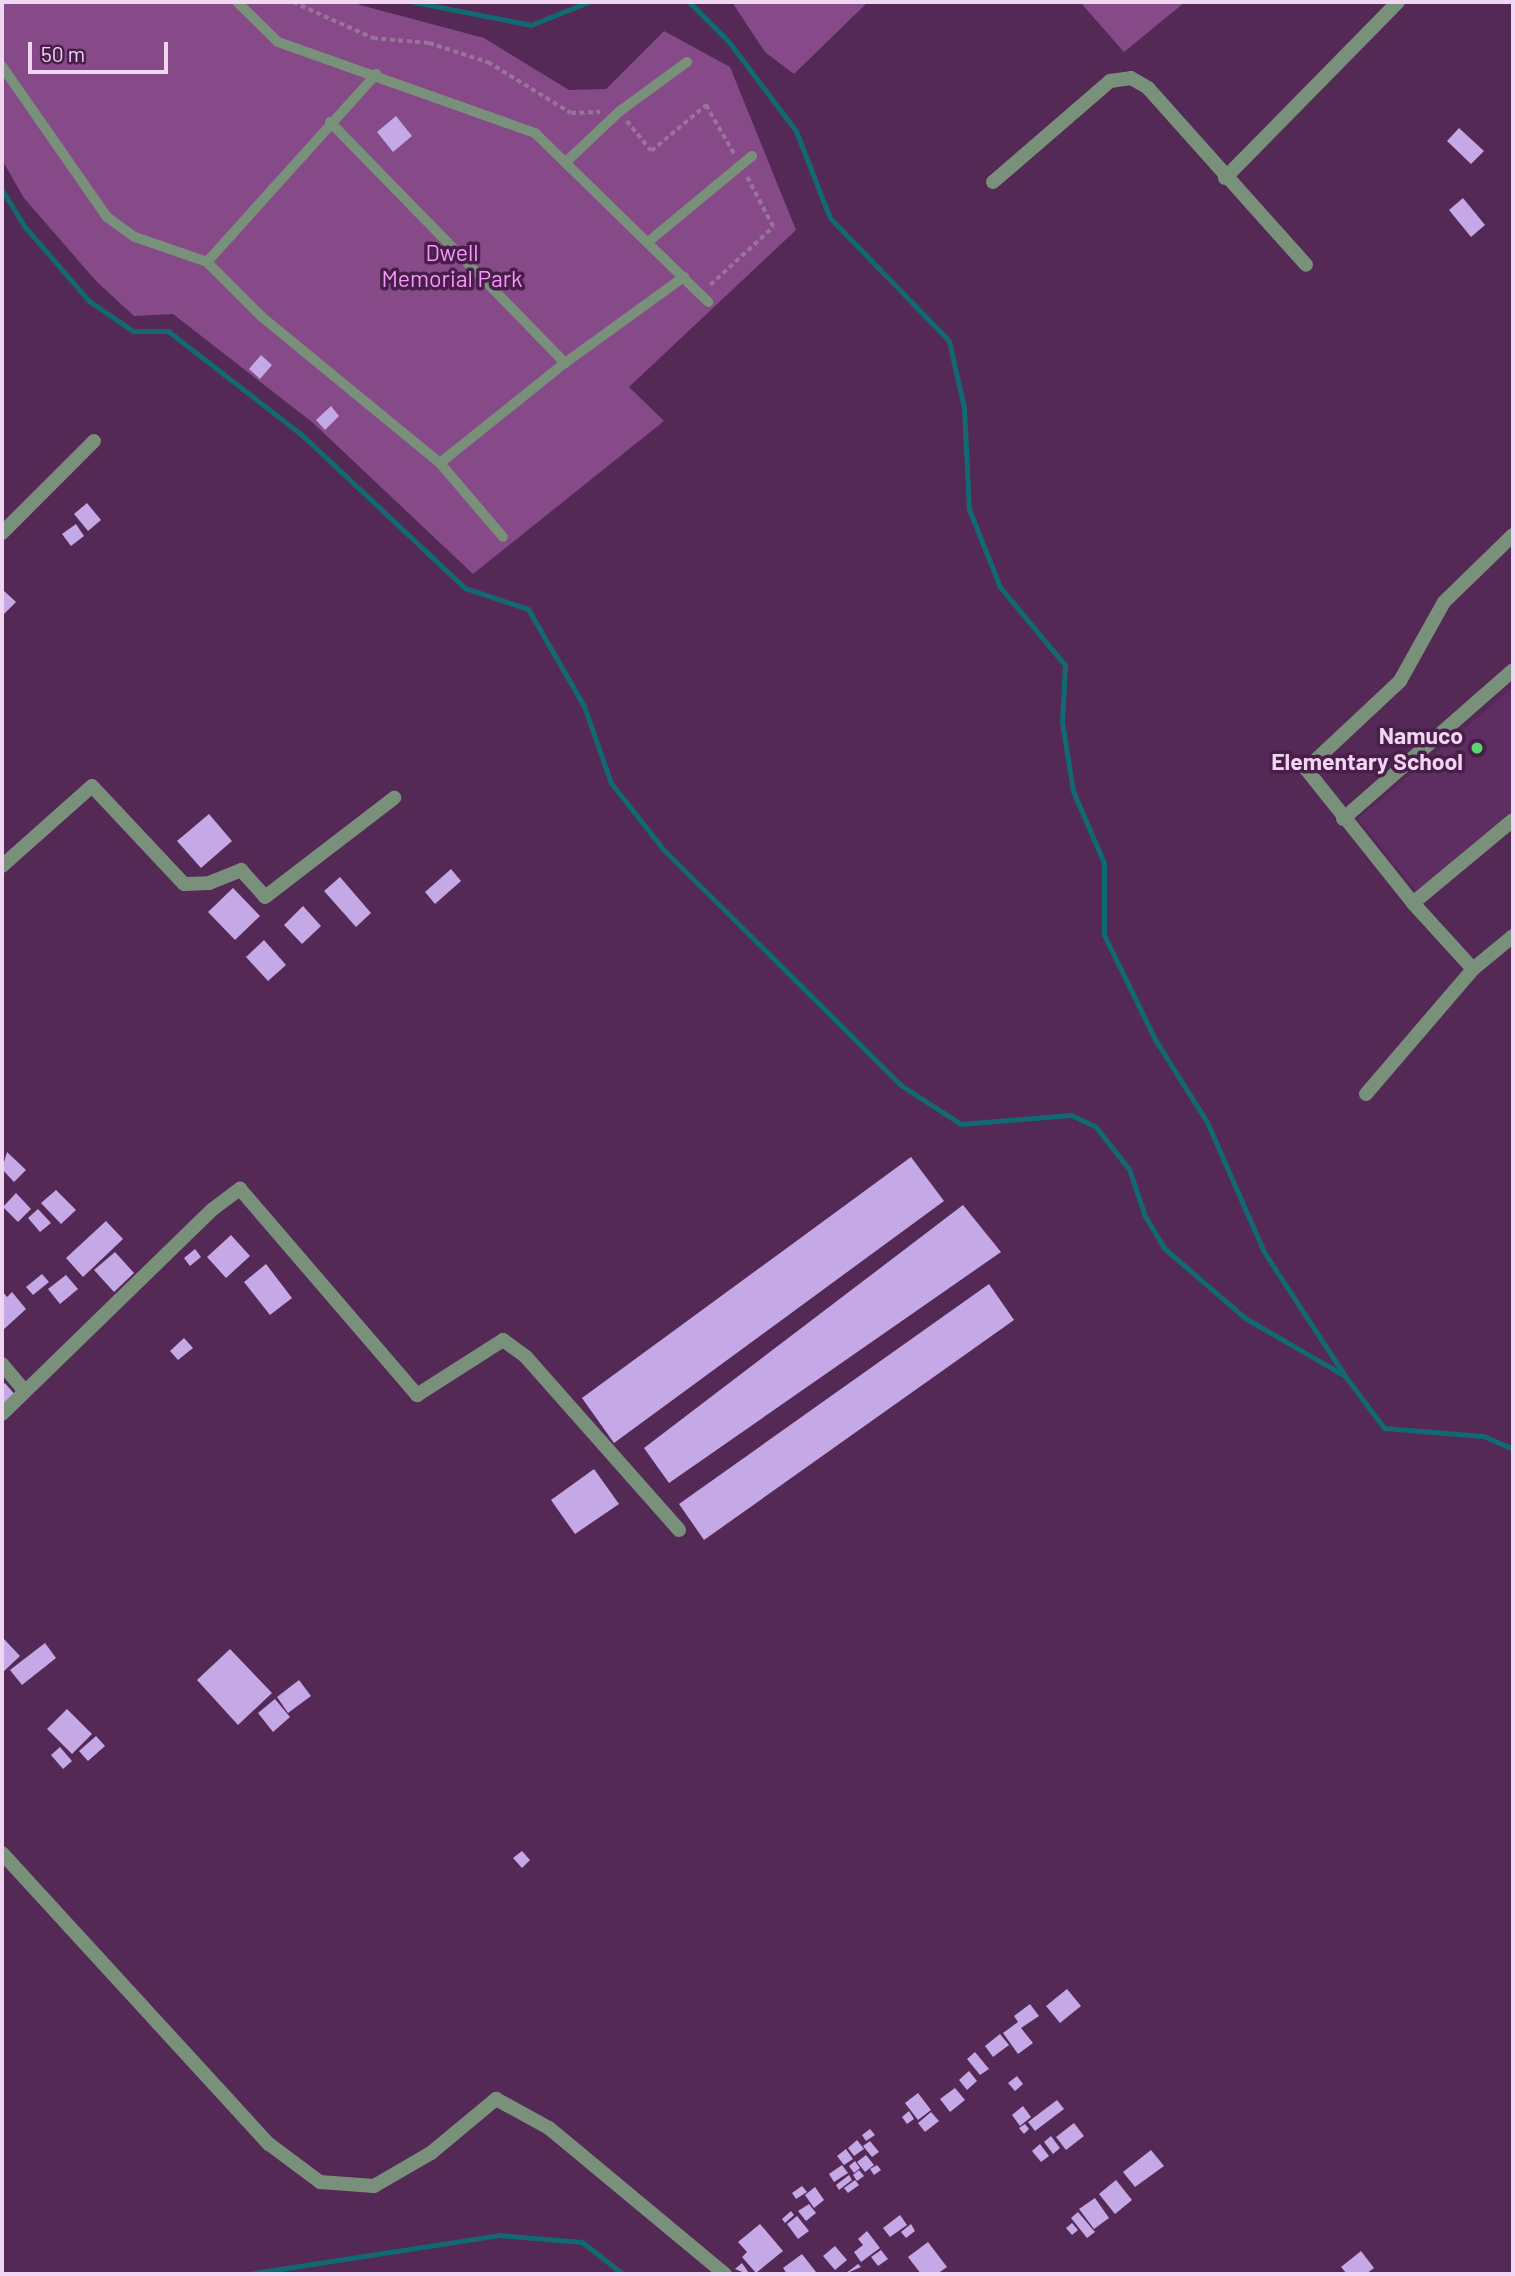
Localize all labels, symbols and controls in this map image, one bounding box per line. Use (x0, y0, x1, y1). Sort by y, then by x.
scale bar (32, 28, 172, 72)
text: 50 m (41, 41, 85, 66)
park label: Dwell Memorial Park (381, 238, 523, 292)
place label: Namuco Elementary School (1271, 721, 1463, 775)
marker: Namuco Elementary School (1469, 740, 1485, 756)

